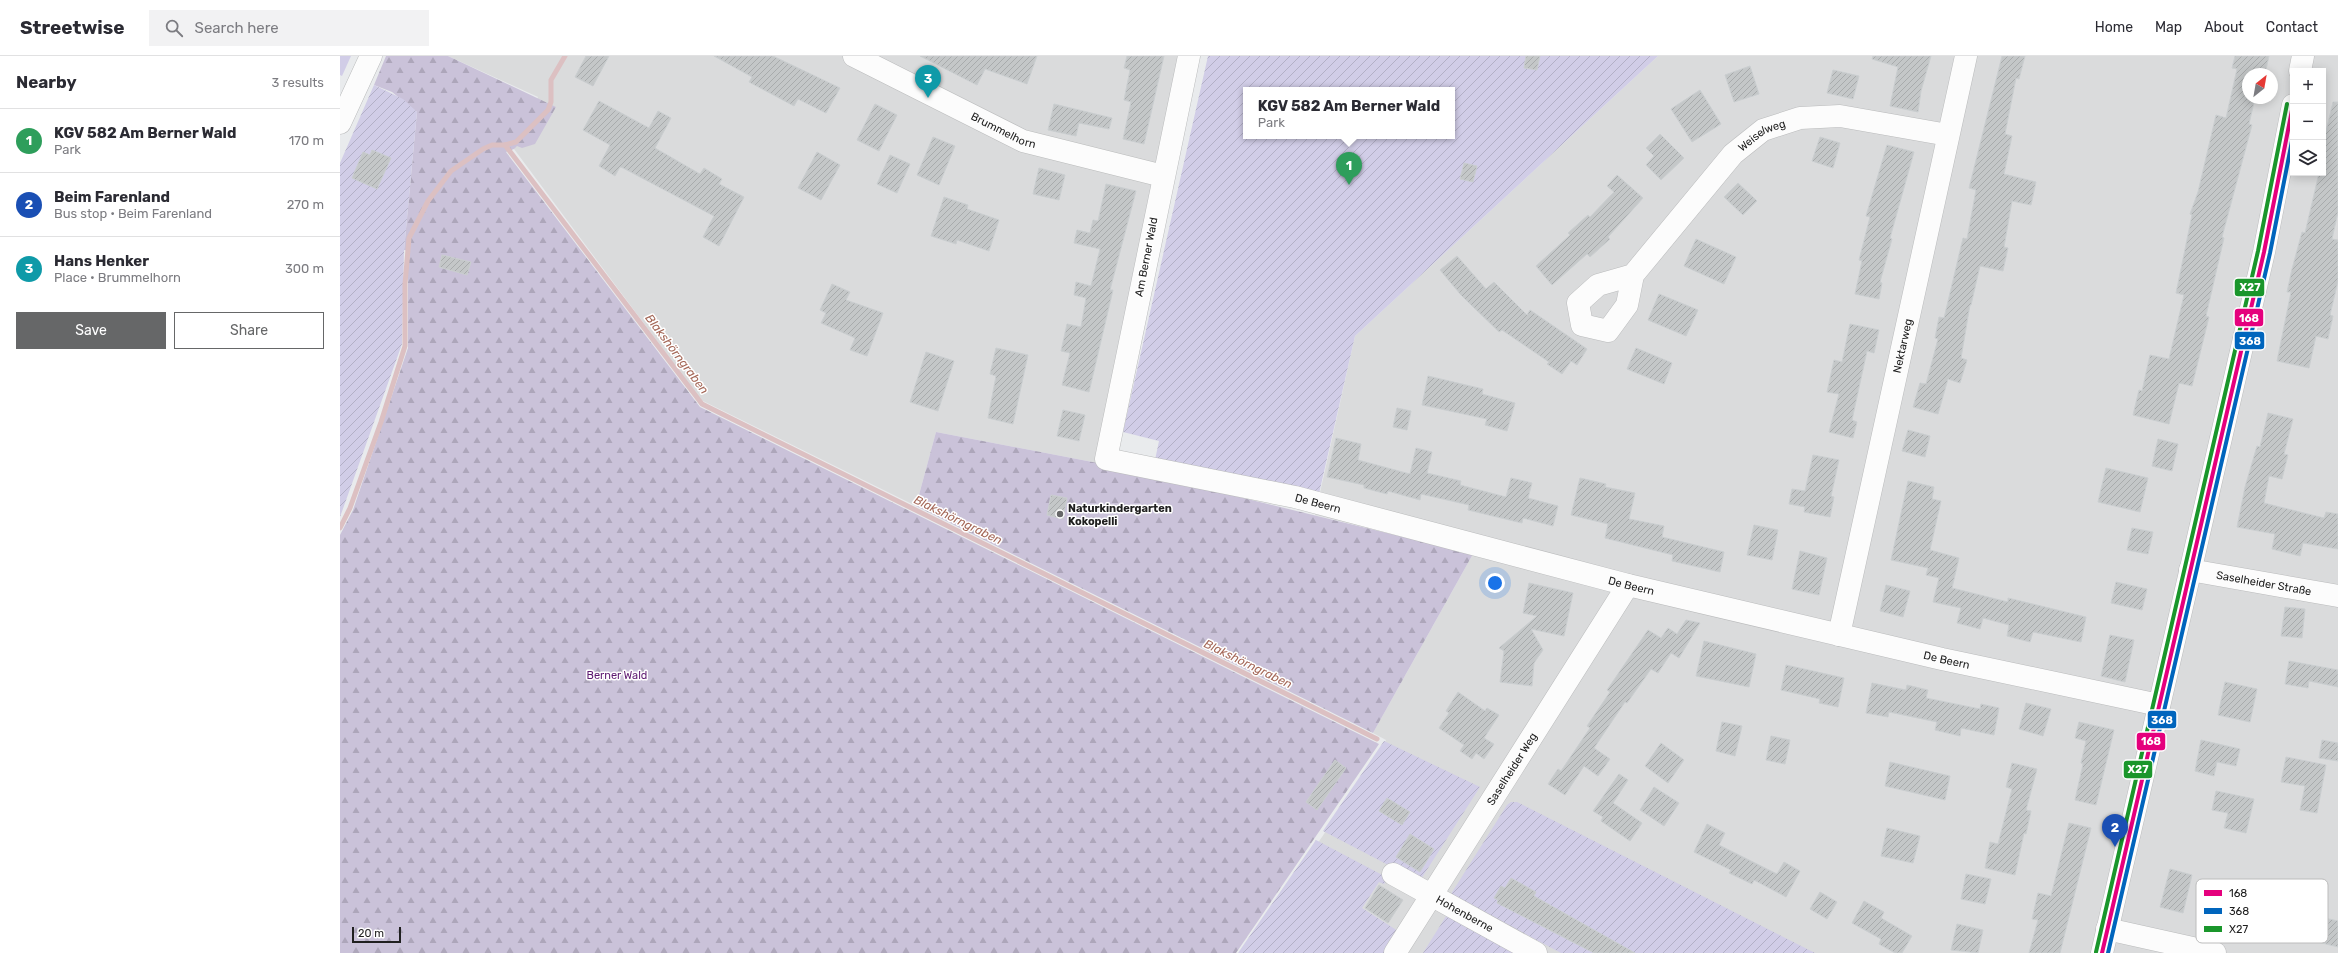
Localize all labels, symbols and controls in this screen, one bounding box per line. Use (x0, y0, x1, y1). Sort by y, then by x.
search box (149, 10, 429, 46)
text: Streetwise (20, 16, 125, 39)
icon: search (163, 17, 185, 39)
text: Search here (195, 19, 279, 37)
text: Home (2095, 19, 2133, 36)
text: Map (2155, 19, 2182, 36)
text: About (2204, 19, 2244, 36)
text: Contact (2266, 19, 2318, 36)
pin: 3 (915, 65, 941, 98)
north arrow (2242, 68, 2278, 104)
map controls (2290, 68, 2326, 176)
button: + (2290, 68, 2326, 104)
text: Nearby (16, 72, 77, 92)
text: 3 results (272, 75, 324, 90)
popup (1243, 87, 1455, 139)
text: KGV 582 Am Berner Wald (1258, 97, 1440, 115)
button: − (2290, 104, 2326, 140)
street label: Brummelhorn (969, 110, 1037, 151)
text: Park (1258, 115, 1285, 130)
street label: Weiselweg (1736, 117, 1787, 154)
text: KGV 582 Am Berner Wald (54, 124, 236, 142)
text: 1 (26, 133, 32, 148)
text: 170 m (289, 133, 324, 148)
button: layers (2290, 140, 2326, 176)
text: Park (54, 142, 81, 157)
pin: 1 (1336, 152, 1362, 185)
text: Beim Farenland (54, 188, 170, 206)
text: 2 (25, 197, 33, 212)
text: 270 m (287, 197, 324, 212)
text: Bus stop · Beim Farenland (54, 206, 212, 221)
street label: Am Berner Wald (1132, 216, 1161, 298)
text: Hans Henker (54, 252, 149, 270)
text: 3 (25, 261, 33, 276)
text: 300 m (285, 261, 324, 276)
text: Place · Brummelhorn (54, 270, 181, 285)
line badge: X27 (2234, 278, 2265, 297)
text: X27 (2239, 281, 2261, 294)
line badge: 168 (2234, 308, 2264, 327)
water label: Blakshörngraben (642, 311, 712, 397)
button: Save (16, 312, 166, 349)
button: Share (174, 312, 324, 349)
text: 168 (2239, 312, 2259, 325)
street label: Nektarweg (1891, 317, 1915, 374)
line badge: 368 (2234, 331, 2265, 350)
text: 368 (2239, 335, 2261, 348)
street label: De Beern (1293, 491, 1342, 516)
water label: Blakshörngraben (912, 493, 1004, 547)
place label: Naturkindergarten Kokopelli (1068, 502, 1172, 528)
marker: Naturkindergarten Kokopelli (1055, 509, 1065, 519)
street label: Saselheider Straße (2215, 569, 2312, 598)
your location (1485, 573, 1505, 593)
street label: De Beern (1607, 574, 1656, 598)
water label: Blakshörngraben (1202, 637, 1294, 691)
street label: De Beern (1922, 649, 1971, 672)
park label: Berner Wald (587, 669, 647, 682)
line badge: 368 (2147, 710, 2177, 729)
text: 368 (2151, 714, 2173, 727)
street label: Saselheider Weg (1484, 730, 1540, 808)
line badge: 168 (2136, 732, 2166, 751)
text: 168 (2141, 735, 2161, 748)
line badge: X27 (2123, 760, 2153, 779)
text: X27 (2127, 763, 2149, 776)
pin: 2 (2102, 814, 2128, 847)
legend (2196, 879, 2328, 943)
text: 168 (2229, 887, 2247, 900)
street label: Hohenberne (1434, 893, 1495, 935)
text: 368 (2229, 905, 2249, 918)
text: X27 (2229, 923, 2248, 936)
scale bar (352, 925, 401, 944)
text: 20 m (358, 927, 384, 940)

